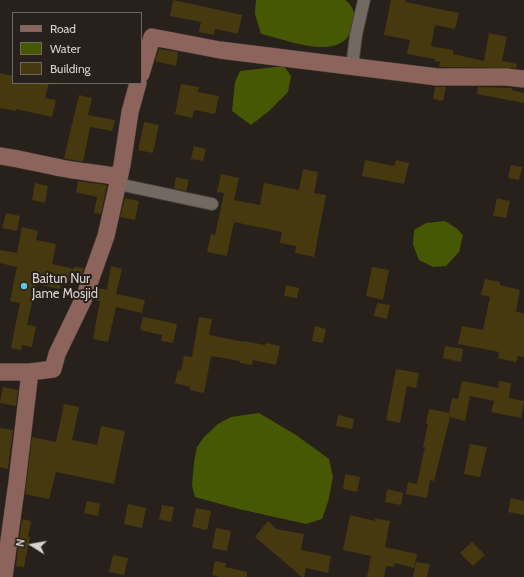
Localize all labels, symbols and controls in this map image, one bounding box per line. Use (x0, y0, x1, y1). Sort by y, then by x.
legend (12, 12, 142, 84)
text: Road (50, 21, 76, 36)
text: Water (50, 41, 80, 56)
text: Building (50, 61, 91, 76)
place label: Baitun Nur Jame Mosjid (32, 271, 98, 302)
marker: Baitun Nur Jame Mosjid (19, 281, 29, 291)
north arrow (12, 525, 52, 565)
text: N (13, 538, 28, 548)

